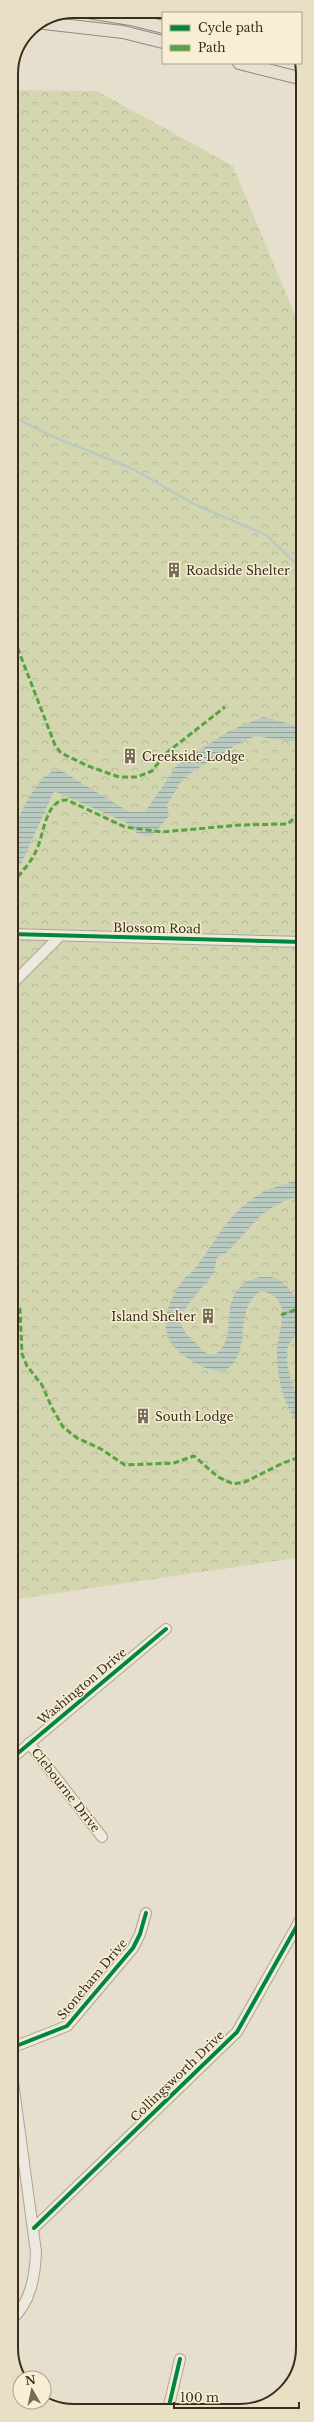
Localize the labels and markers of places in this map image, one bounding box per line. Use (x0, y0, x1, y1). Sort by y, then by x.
building icon: Roadside Shelter (165, 561, 183, 579)
place label: Roadside Shelter (186, 563, 290, 578)
building icon: Creekside Lodge (121, 747, 139, 765)
place label: Creekside Lodge (142, 749, 245, 764)
building icon: Island Shelter (199, 1307, 217, 1325)
place label: Island Shelter (111, 1309, 196, 1324)
building icon: South Lodge (134, 1407, 152, 1425)
place label: South Lodge (155, 1409, 234, 1424)

